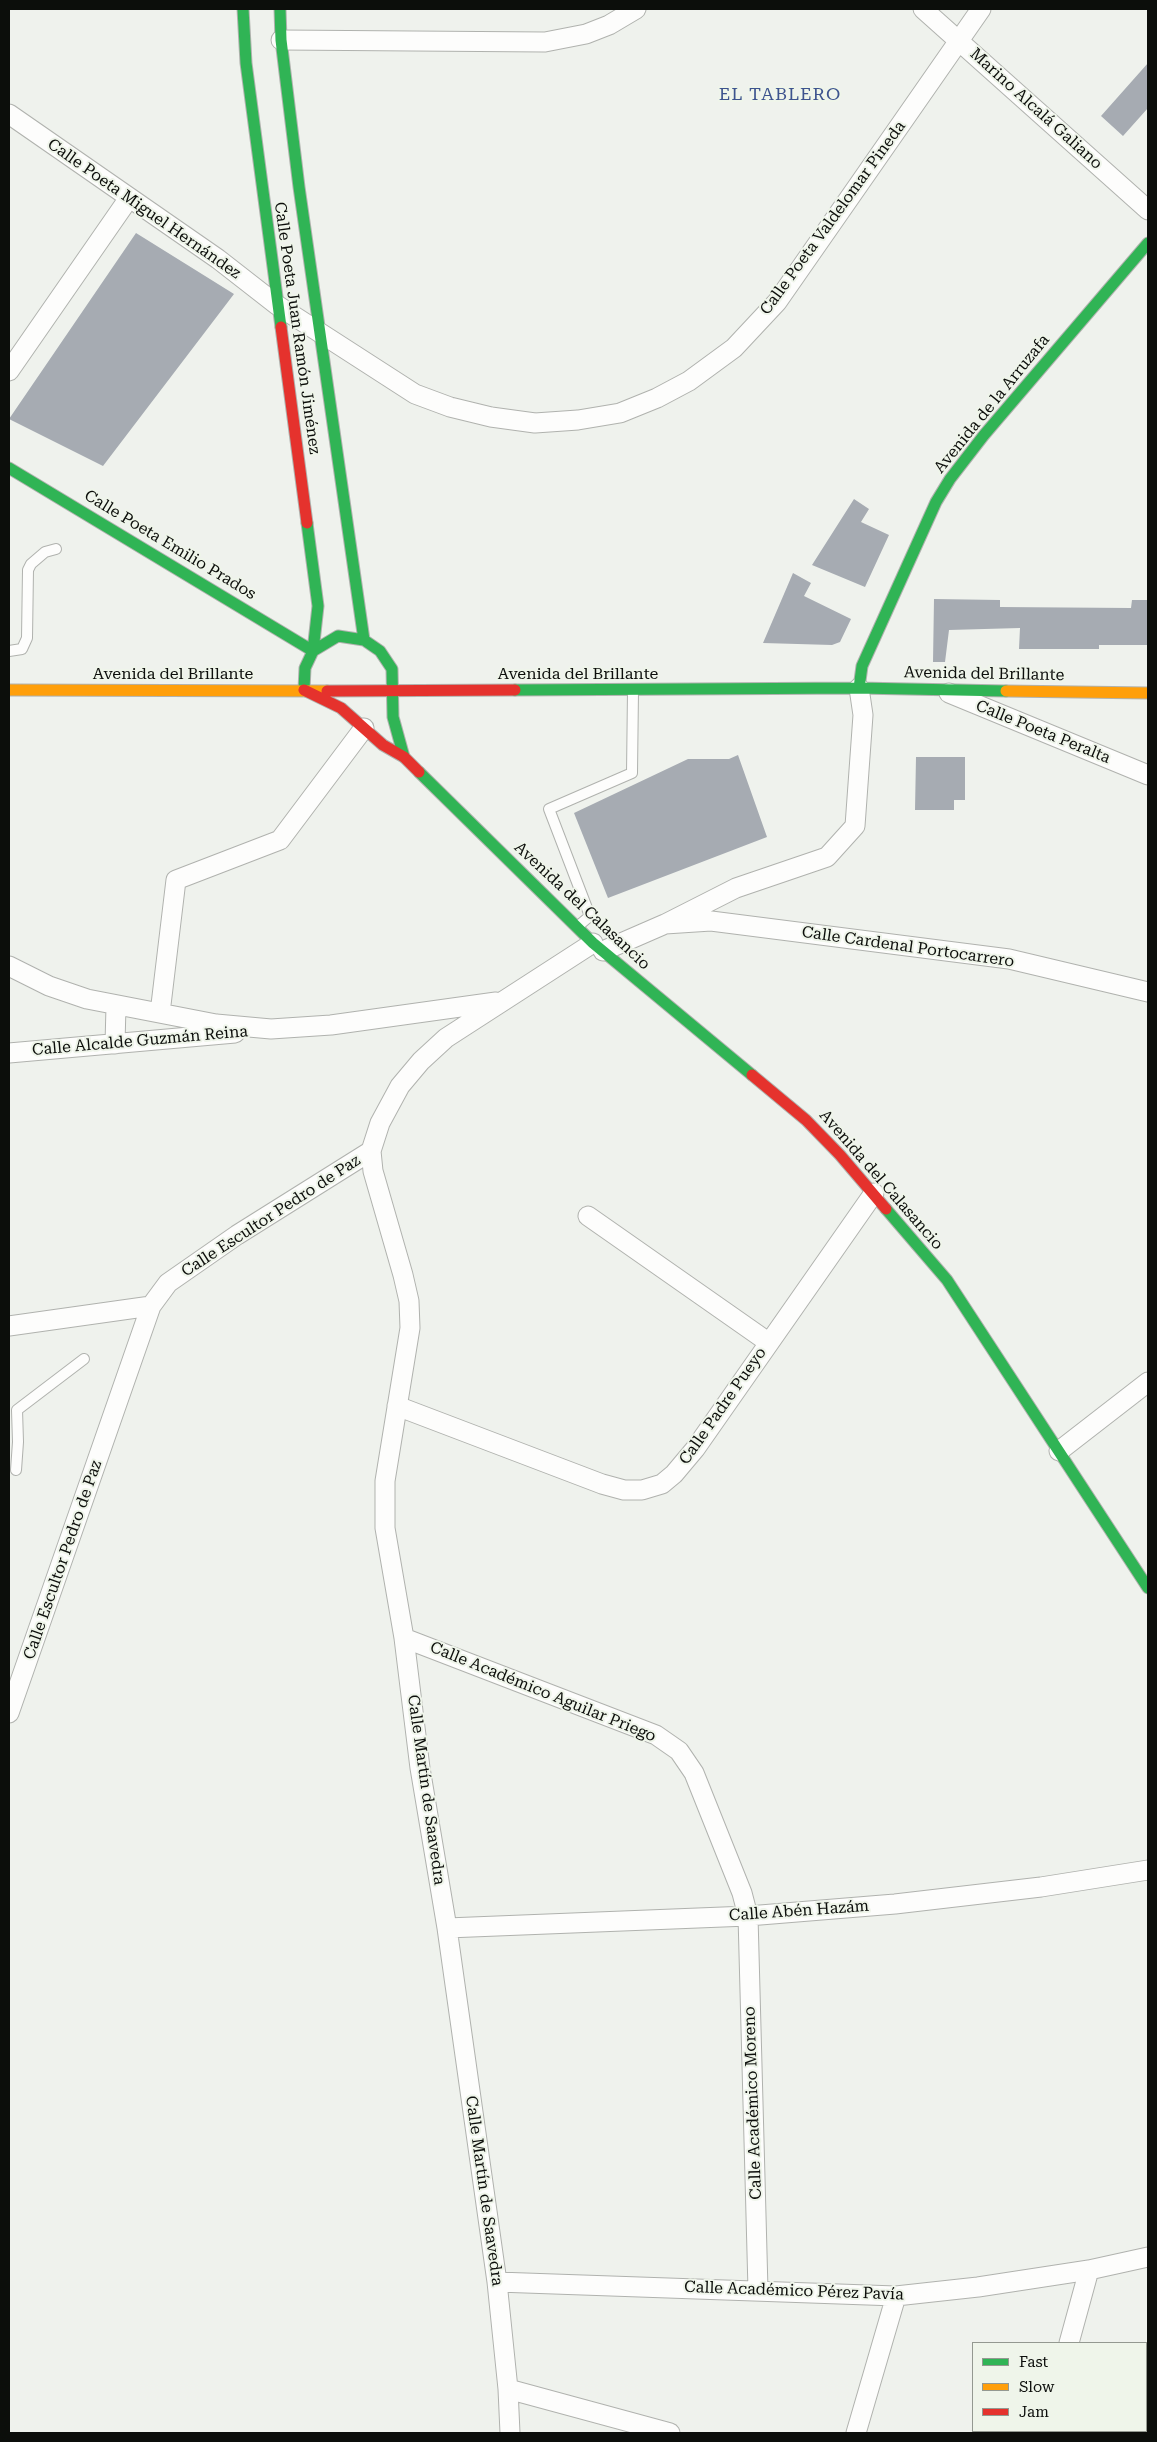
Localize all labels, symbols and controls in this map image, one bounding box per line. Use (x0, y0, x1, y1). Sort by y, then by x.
street label: Marino Alcalá Galiano (966, 44, 1106, 174)
district label: EL TABLERO (717, 84, 843, 106)
street label: Calle Poeta Valdelomar Pineda (756, 117, 910, 319)
street label: Calle Poeta Miguel Hernández (44, 135, 244, 283)
street label: Calle Poeta Juan Ramón Jiménez (270, 201, 324, 455)
street label: Avenida de la Arruzafa (930, 331, 1054, 477)
street label: Calle Poeta Emilio Prados (81, 486, 259, 604)
street label: Avenida del Brillante (904, 663, 1064, 685)
street label: Avenida del Brillante (93, 664, 253, 684)
street label: Avenida del Brillante (498, 664, 658, 684)
street label: Calle Poeta Peralta (973, 696, 1113, 768)
street label: Avenida del Calasancio (510, 838, 654, 974)
street label: Calle Cardenal Portocarrero (801, 923, 1015, 971)
street label: Calle Alcalde Guzmán Reina (31, 1022, 249, 1060)
street label: Avenida del Calasancio (815, 1106, 947, 1254)
street label: Calle Escultor Pedro de Paz (178, 1151, 364, 1281)
street label: Calle Padre Pueyo (675, 1344, 771, 1468)
street label: Calle Escultor Pedro de Paz (20, 1458, 106, 1662)
street label: Calle Académico Aguilar Priego (427, 1638, 659, 1746)
street label: Calle Martín de Saavedra (403, 1694, 449, 1886)
street label: Calle Abén Hazám (728, 1897, 870, 1925)
street label: Calle Académico Moreno (740, 2006, 766, 2200)
street label: Calle Martín de Saavedra (461, 2095, 507, 2287)
street label: Calle Académico Pérez Pavía (684, 2278, 904, 2304)
legend (972, 2342, 1147, 2432)
text: Fast (1019, 2353, 1048, 2371)
text: Slow (1019, 2378, 1054, 2396)
text: Jam (1019, 2403, 1049, 2421)

